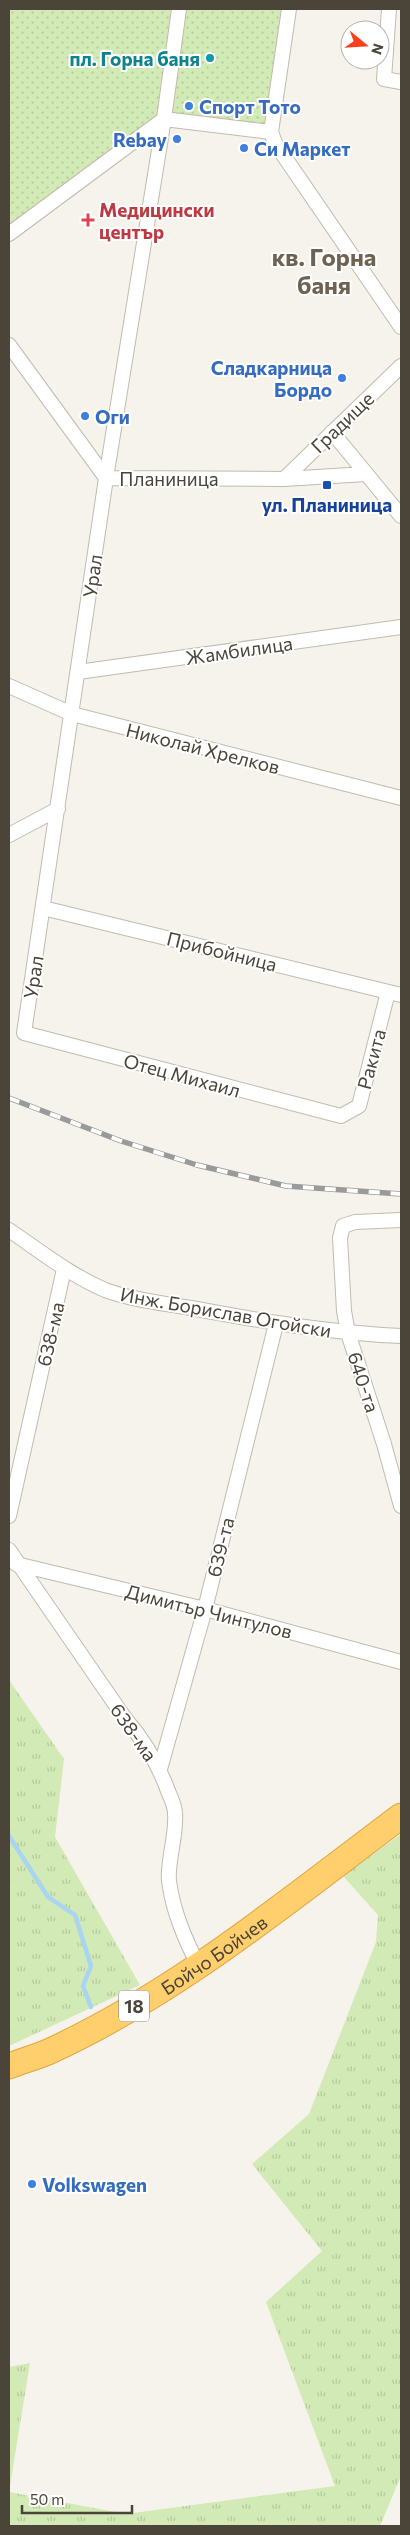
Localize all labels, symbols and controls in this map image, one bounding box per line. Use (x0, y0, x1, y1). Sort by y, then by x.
north arrow (340, 20, 390, 70)
text: N (368, 42, 388, 57)
place label: пл. Горна баня (70, 47, 200, 70)
marker: пл. Горна баня (204, 52, 216, 64)
place label: Спорт Тото (199, 95, 301, 118)
marker: Спорт Тото (183, 100, 195, 112)
place label: Rebay (113, 128, 168, 151)
marker: Rebay (171, 133, 183, 145)
place label: Си Маркет (254, 137, 350, 160)
marker: Си Маркет (238, 142, 250, 154)
place label: Медицински център (99, 198, 215, 243)
marker: Медицински център (81, 213, 95, 227)
district label: кв. Горна баня (272, 242, 376, 299)
place label: Сладкарница Бордо (211, 356, 332, 401)
marker: Сладкарница Бордо (336, 372, 348, 384)
street label: Градище (306, 387, 378, 457)
place label: Оги (95, 405, 130, 428)
marker: Оги (79, 410, 91, 422)
street label: Планиница (119, 467, 219, 490)
marker: ул. Планиница (321, 479, 333, 491)
place label: ул. Планиница (262, 493, 392, 516)
street label: Урал (78, 553, 106, 599)
street label: Жамбилица (184, 631, 294, 669)
street label: Николай Хрелков (124, 718, 282, 778)
street label: Прибойница (165, 926, 279, 976)
street label: Урал (18, 954, 48, 1000)
street label: Ракита (352, 1026, 390, 1092)
street label: Отец Михаил (121, 1048, 243, 1102)
street label: Инж. Борислав Огойски (119, 1282, 333, 1342)
street label: 638-ма (31, 1300, 69, 1368)
street label: 640-та (343, 1349, 385, 1415)
street label: 639-та (202, 1515, 238, 1579)
street label: Димитър Чинтулов (123, 1579, 295, 1643)
street label: 638-ма (106, 1699, 162, 1765)
street label: Бойчо Бойчев (156, 1910, 271, 1999)
road number: 18 (119, 1990, 149, 2022)
place label: Volkswagen (42, 2173, 147, 2196)
marker: Volkswagen (26, 2178, 38, 2190)
scale bar (22, 2482, 132, 2514)
text: 50 m (30, 2490, 64, 2508)

